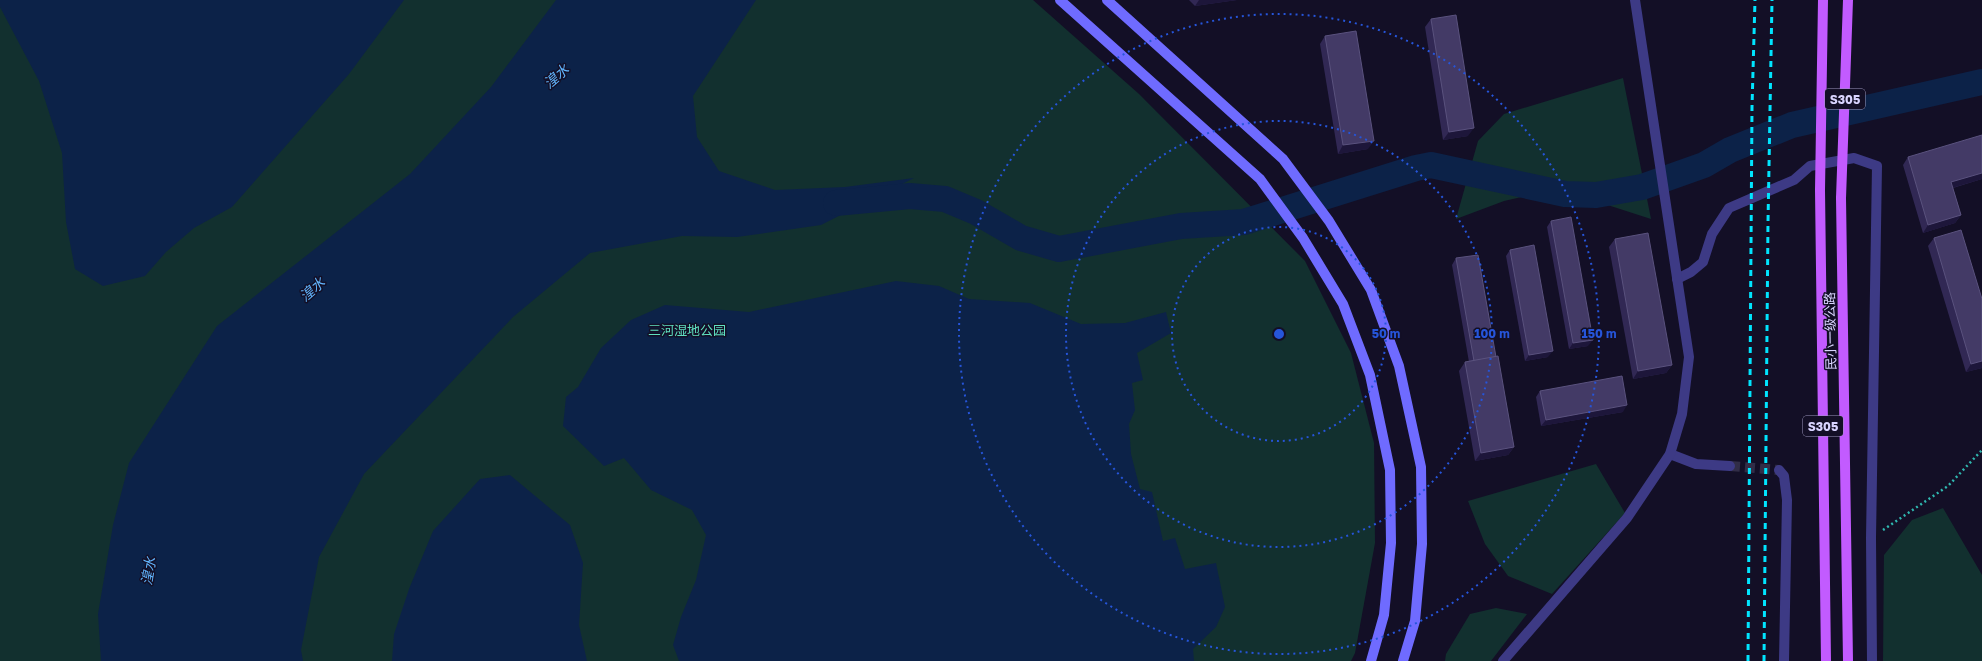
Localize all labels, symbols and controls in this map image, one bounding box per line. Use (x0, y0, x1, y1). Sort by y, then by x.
water label: 湟水 (540, 60, 573, 92)
road number: S305 (1825, 89, 1865, 109)
water label: 湟水 (296, 273, 329, 305)
street label: 民小一级公路 (1821, 292, 1839, 370)
park label: 三河湿地公园 (648, 322, 726, 338)
text: 50 m (1372, 326, 1400, 341)
text: 100 m (1474, 326, 1510, 341)
text: 150 m (1582, 326, 1616, 341)
centre of rings (1272, 327, 1286, 341)
road number: S305 (1803, 416, 1843, 436)
water label: 湟水 (137, 555, 159, 586)

